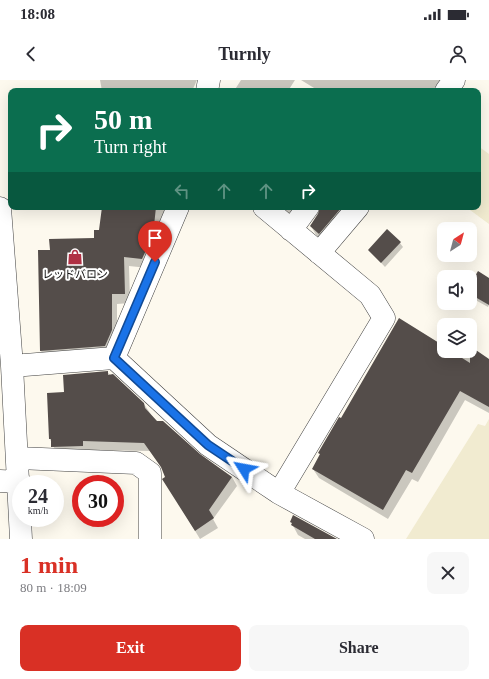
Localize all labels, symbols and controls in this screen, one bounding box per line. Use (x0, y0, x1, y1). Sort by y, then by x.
text: 18:08 (20, 6, 55, 22)
icon: back (20, 43, 42, 65)
icon: person (447, 43, 469, 65)
text: Turnly (218, 44, 271, 64)
icon: right (28, 104, 80, 156)
text: 50 m (94, 104, 152, 135)
text: Turn right (94, 137, 167, 157)
icon: left (171, 180, 193, 202)
icon: ahead (213, 180, 235, 202)
icon: ahead (255, 180, 277, 202)
icon: right (297, 180, 319, 202)
pin (138, 221, 172, 262)
north arrow (437, 222, 477, 262)
map controls (437, 222, 477, 358)
icon: arrive (144, 227, 166, 249)
shop icon: レッドバロン (66, 248, 84, 266)
place label: レッドバロン (42, 268, 108, 280)
button: sound (437, 270, 477, 310)
button: layers (437, 318, 477, 358)
position arrow (223, 448, 265, 490)
speed limit sign: 30 (72, 475, 124, 527)
text: 24 (28, 485, 48, 507)
text: km/h (28, 505, 48, 516)
text: 1 min (20, 552, 78, 578)
button: close (427, 552, 469, 594)
text: 80 m · 18:09 (20, 580, 87, 595)
button: Exit (20, 625, 241, 671)
button: Share (249, 625, 469, 671)

